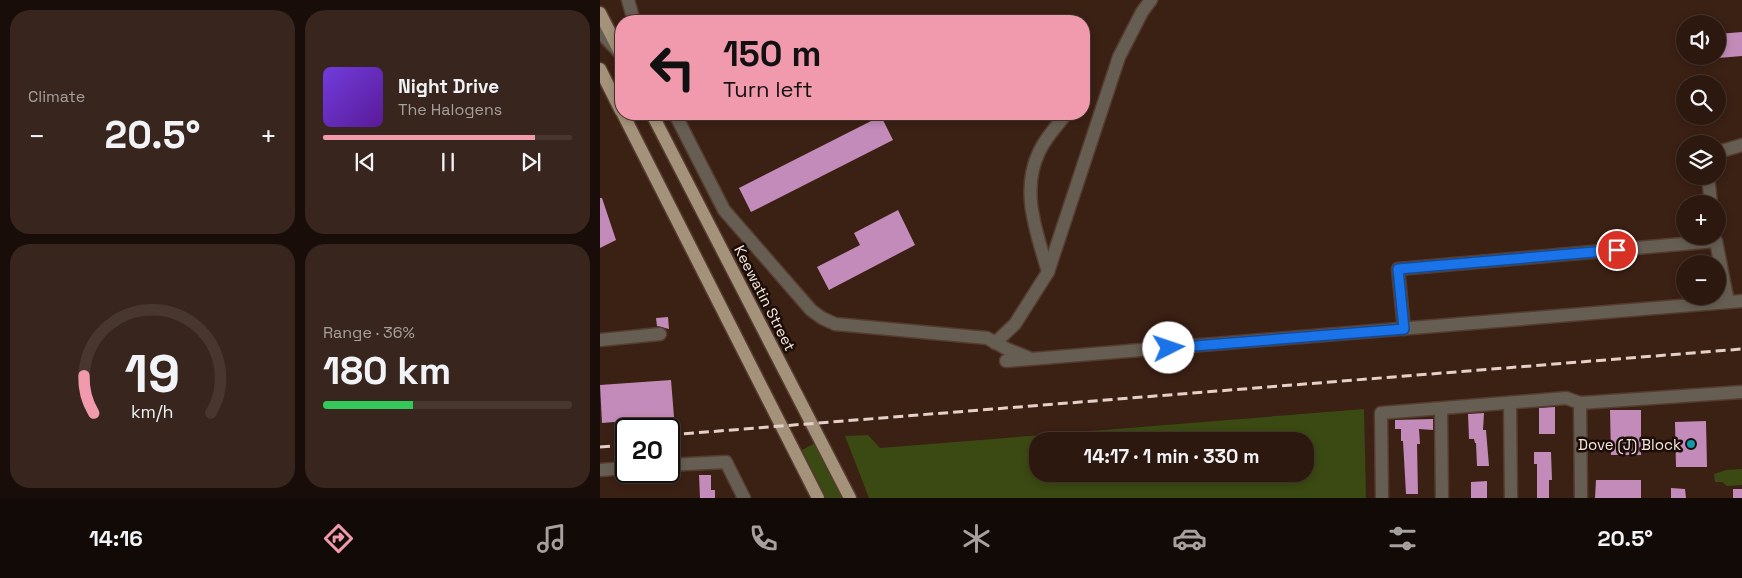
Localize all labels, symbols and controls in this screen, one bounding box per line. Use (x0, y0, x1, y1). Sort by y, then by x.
map controls (1676, 15, 1726, 305)
button: sound (1676, 15, 1726, 65)
text: 150 m (723, 32, 821, 76)
icon: left (640, 35, 705, 100)
text: Night Drive (398, 74, 499, 99)
text: Turn left (723, 75, 813, 103)
button: search (1676, 75, 1726, 125)
text: Climate (28, 86, 85, 107)
text: The Halogens (398, 99, 502, 120)
text: 20.5° (105, 111, 200, 159)
text: − (28, 118, 45, 154)
text: + (260, 118, 277, 154)
button: layers (1676, 135, 1726, 185)
icon: previous (351, 148, 379, 176)
icon: pause (434, 148, 462, 176)
icon: next (517, 148, 545, 176)
button: + (1676, 195, 1726, 245)
pin (1596, 229, 1638, 271)
icon: arrive (1603, 236, 1631, 264)
street label: Keewatin Street (730, 242, 800, 354)
button: − (1676, 255, 1726, 305)
position arrow (1142, 321, 1194, 373)
text: Range · 36% (323, 322, 415, 343)
text: 19 (125, 341, 180, 407)
text: 180 km (323, 347, 451, 395)
text: km/h (131, 400, 174, 423)
speed limit sign: 20 (615, 418, 680, 483)
place label: Dove (J) Block (1578, 435, 1681, 455)
marker: Dove (J) Block (1685, 438, 1697, 450)
text: 14:17 · 1 min · 330 m (1084, 444, 1259, 469)
icon: directions (321, 521, 356, 556)
icon: music (534, 521, 569, 556)
icon: phone (746, 521, 781, 556)
icon: climate (959, 521, 994, 556)
icon: car (1172, 521, 1207, 556)
icon: filters (1385, 521, 1420, 556)
text: 14:16 (89, 524, 143, 552)
text: 20.5° (1598, 524, 1653, 552)

